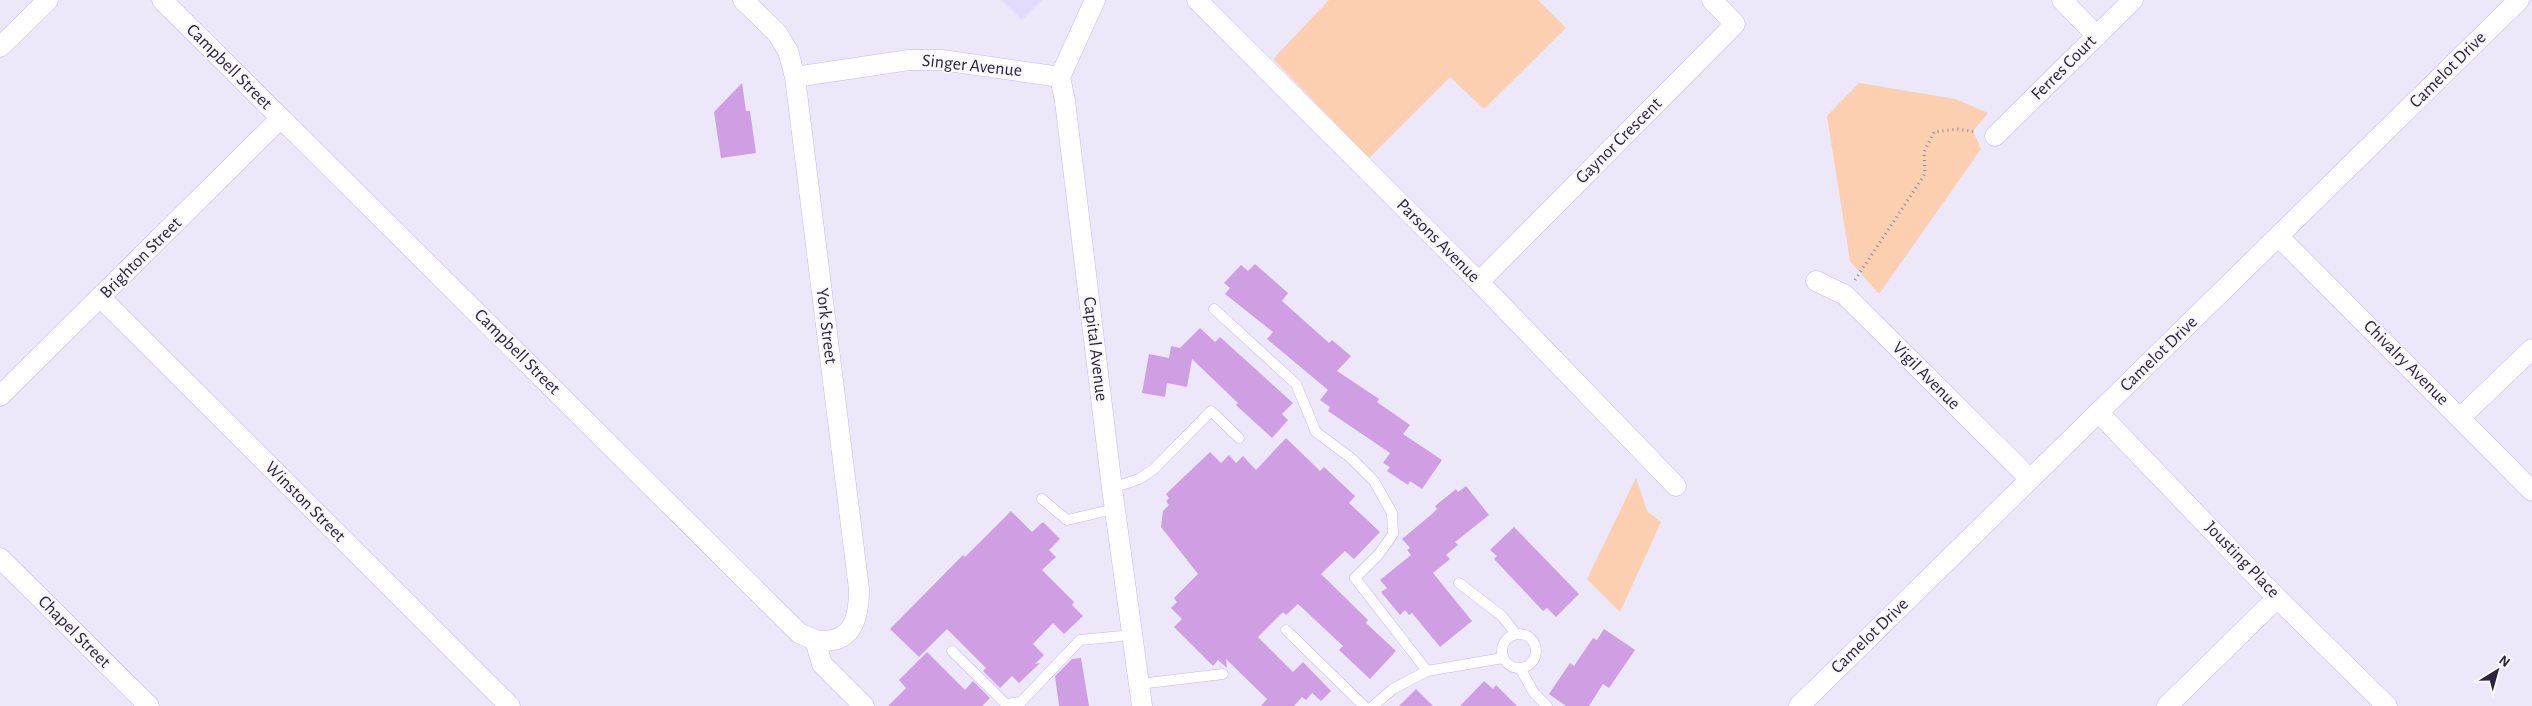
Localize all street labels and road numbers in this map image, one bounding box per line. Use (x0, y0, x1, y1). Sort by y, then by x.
street label: Campbell Street (183, 21, 275, 113)
street label: Camelot Drive (2406, 28, 2490, 112)
street label: Ferres Court (2028, 32, 2100, 104)
street label: Singer Avenue (921, 52, 1023, 80)
street label: Gaynor Crescent (1573, 94, 1666, 187)
street label: Parsons Avenue (1393, 196, 1483, 286)
street label: Brighton Street (97, 214, 185, 302)
street label: York Street (812, 287, 840, 365)
street label: Capital Avenue (1080, 296, 1110, 402)
street label: Campbell Street (471, 306, 563, 398)
street label: Camelot Drive (2117, 313, 2201, 395)
street label: Chivalry Avenue (2360, 317, 2452, 409)
street label: Vigil Avenue (1889, 339, 1963, 413)
street label: Winston Street (261, 458, 349, 546)
street label: Jousting Place (2201, 518, 2283, 602)
street label: Chapel Street (34, 592, 114, 672)
street label: Camelot Drive (1828, 595, 1912, 677)

